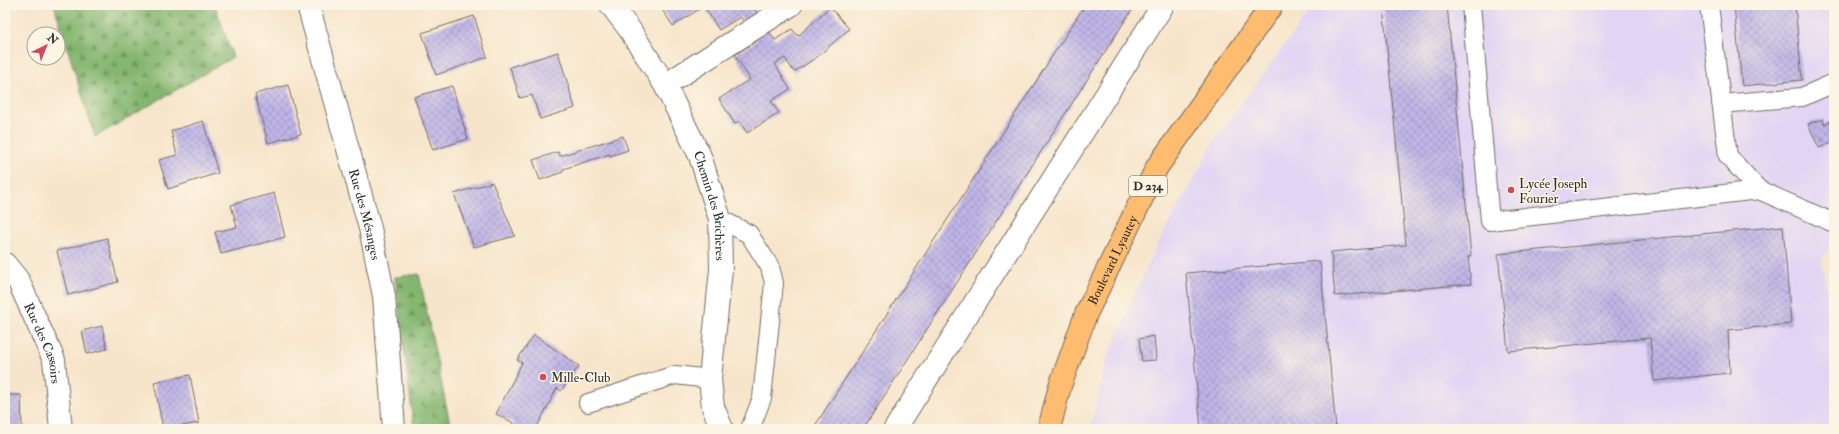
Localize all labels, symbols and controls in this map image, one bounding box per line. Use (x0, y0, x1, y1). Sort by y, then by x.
north arrow (26, 26, 66, 66)
text: N (44, 30, 61, 48)
street label: Chemin des Brichères (690, 148, 728, 261)
street label: Rue des Mésanges (345, 167, 384, 262)
road number: D 234 (1129, 176, 1167, 196)
place label: Lycée Joseph Fourier (1519, 176, 1587, 207)
marker: Lycée Joseph Fourier (1506, 185, 1516, 195)
street label: Boulevard Lyautey (1085, 213, 1142, 308)
street label: Rue des Cassoirs (20, 300, 63, 385)
place label: Mille-Club (551, 370, 610, 386)
marker: Mille-Club (538, 372, 548, 382)

